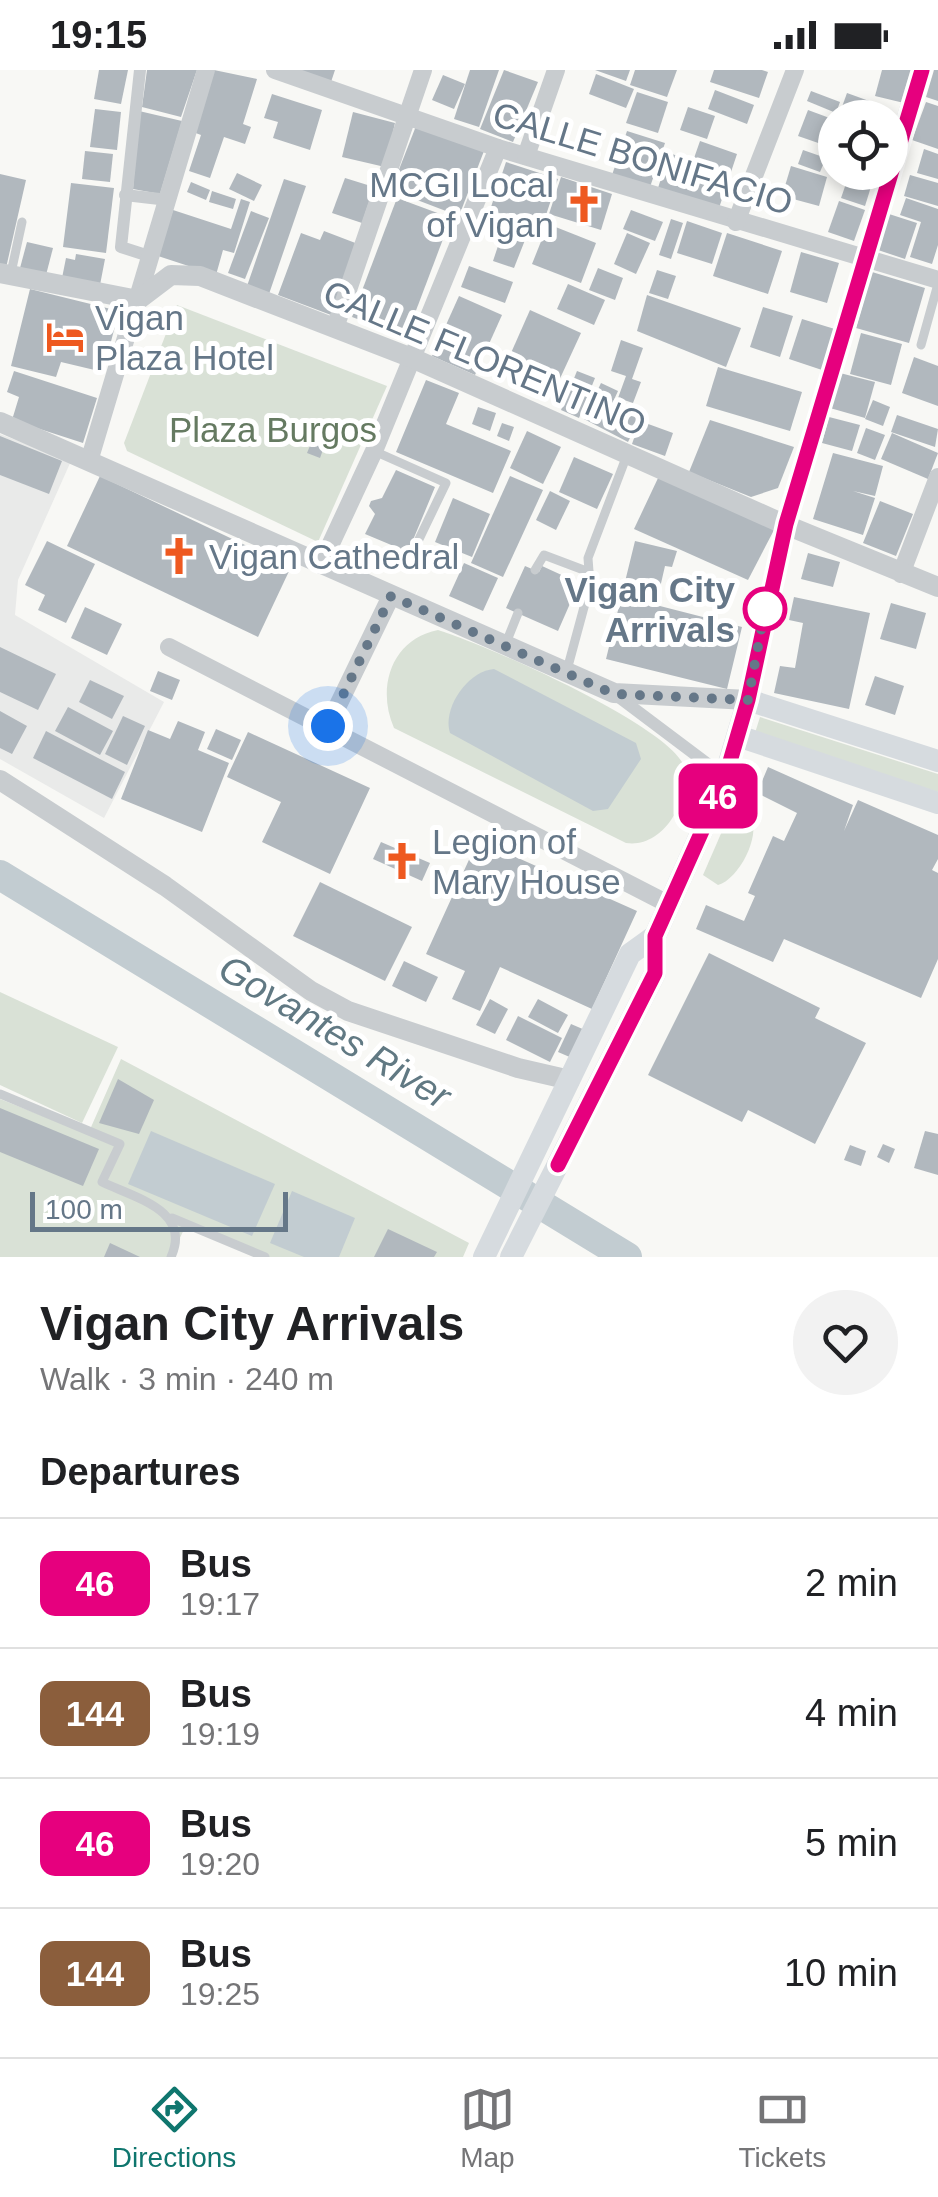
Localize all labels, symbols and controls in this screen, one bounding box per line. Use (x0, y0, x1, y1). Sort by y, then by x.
text: 19:15 (50, 14, 147, 56)
street label: CALLE BONIFACIO (488, 94, 798, 222)
map controls (818, 100, 908, 190)
button: locate (818, 100, 908, 190)
place label: MCGI Local of Vigan (369, 165, 554, 244)
church icon: MCGI Local of Vigan (563, 183, 605, 225)
street label: CALLE FLORENTINO (318, 272, 652, 444)
place label: Vigan Plaza Hotel (95, 298, 274, 377)
hotel icon: Vigan Plaza Hotel (44, 316, 86, 358)
park label: Plaza Burgos (169, 410, 377, 449)
church icon: Vigan Cathedral (158, 535, 200, 577)
place label: Vigan Cathedral (209, 537, 459, 576)
place label: Vigan City Arrivals (564, 570, 736, 649)
marker: Vigan City Arrivals (744, 588, 786, 630)
your location (303, 701, 353, 751)
line badge: 46 (673, 764, 763, 828)
text: 46 (699, 777, 737, 816)
place label: Legion of Mary House (432, 822, 621, 901)
church icon: Legion of Mary House (381, 840, 423, 882)
water label: Govantes River (212, 947, 459, 1118)
scale bar (30, 1187, 288, 1232)
text: 100 m (45, 1194, 123, 1225)
button: heart (793, 1290, 898, 1395)
text: Vigan City Arrivals (40, 1297, 464, 1350)
text: Walk · 3 min · 240 m (40, 1361, 334, 1397)
text: Departures (40, 1451, 241, 1493)
text: Bus (180, 1543, 252, 1585)
text: 2 min (805, 1562, 898, 1604)
text: 46 (76, 1564, 114, 1603)
text: 19:17 (180, 1586, 260, 1622)
text: Bus (180, 1673, 252, 1715)
text: 4 min (805, 1692, 898, 1734)
text: 144 (66, 1694, 124, 1733)
text: 19:19 (180, 1716, 260, 1752)
text: Bus (180, 1803, 252, 1845)
text: 5 min (805, 1822, 898, 1864)
text: 46 (76, 1824, 114, 1863)
text: 19:20 (180, 1846, 260, 1882)
text: Bus (180, 1933, 252, 1975)
text: 10 min (784, 1952, 898, 1994)
text: 144 (66, 1954, 124, 1993)
text: 19:25 (180, 1976, 260, 2012)
tab: Directions (112, 2082, 236, 2174)
tab: Map (460, 2082, 515, 2174)
tab: Tickets (739, 2082, 826, 2174)

